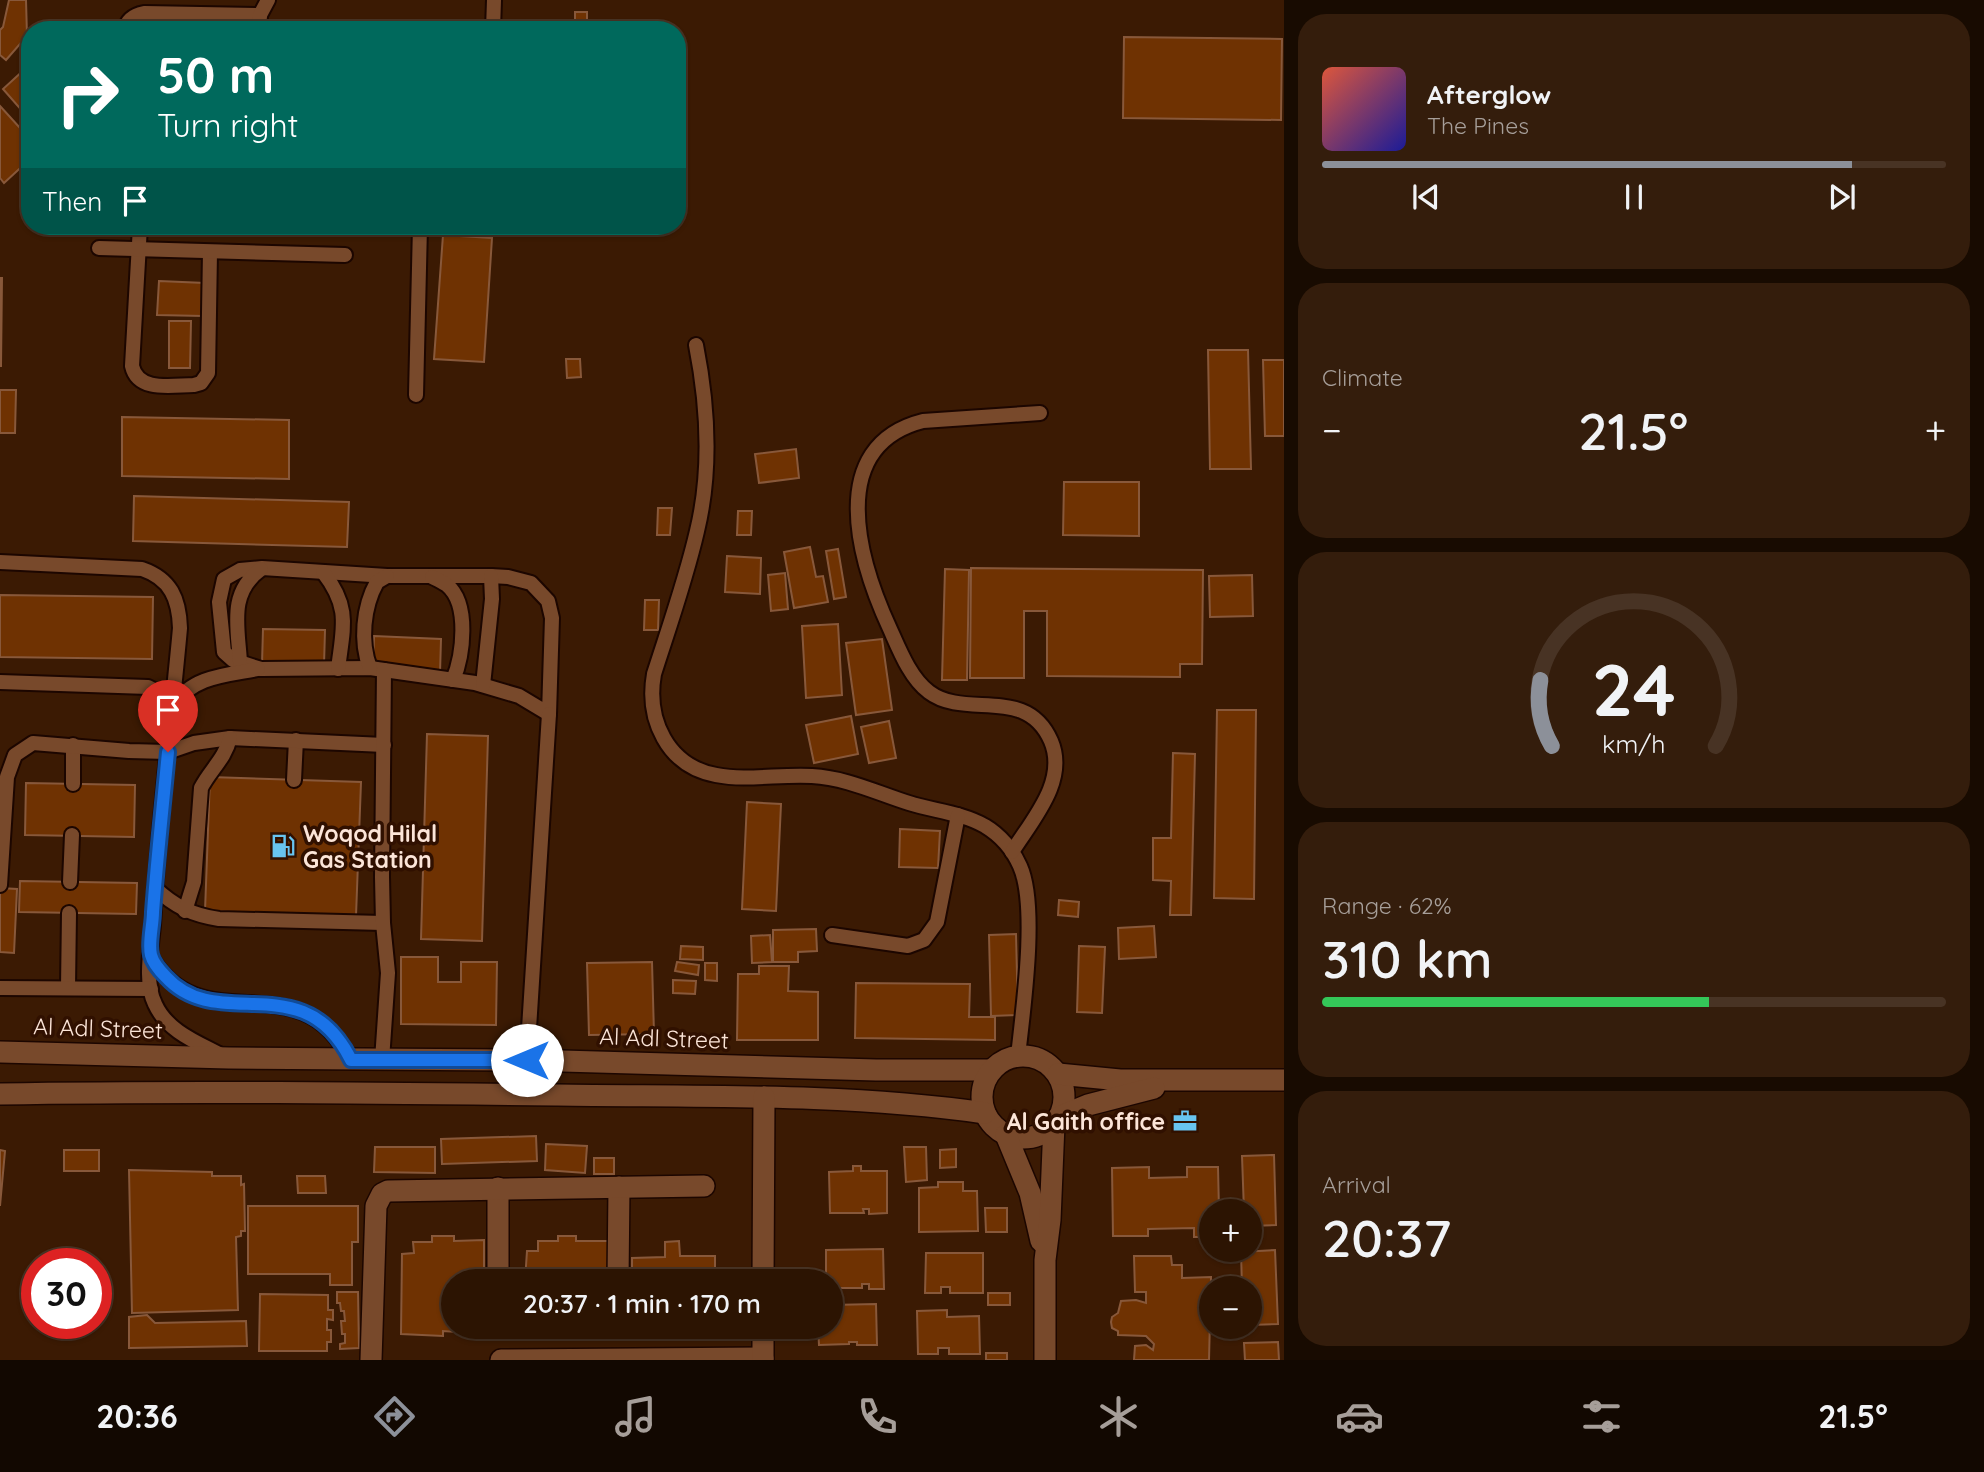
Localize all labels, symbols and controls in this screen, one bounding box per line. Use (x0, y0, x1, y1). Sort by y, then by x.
text: 50 m (157, 44, 274, 105)
icon: right (42, 49, 133, 140)
text: Afterglow (1427, 78, 1551, 111)
text: Turn right (157, 105, 298, 145)
text: The Pines (1427, 111, 1529, 140)
icon: previous (1407, 178, 1445, 216)
icon: pause (1615, 178, 1653, 216)
icon: next (1823, 178, 1861, 216)
icon: arrive (116, 182, 154, 220)
text: Then (42, 185, 102, 218)
text: Climate (1322, 363, 1403, 392)
text: 21.5° (1578, 398, 1688, 463)
text: − (1322, 406, 1342, 454)
text: + (1925, 406, 1946, 454)
text: 24 (1592, 643, 1676, 734)
pin (138, 680, 198, 752)
icon: arrive (149, 691, 187, 729)
text: km/h (1602, 728, 1666, 759)
place label: Woqod Hilal Gas Station (303, 819, 437, 874)
fuel station icon: Woqod Hilal Gas Station (269, 832, 297, 860)
text: Range · 62% (1322, 891, 1452, 920)
text: 310 km (1322, 926, 1493, 991)
street label: Al Adl Street (33, 1011, 164, 1045)
street label: Al Adl Street (599, 1021, 730, 1055)
position arrow (490, 1023, 564, 1097)
place label: Al Gaith office (1007, 1107, 1165, 1136)
office icon: Al Gaith office (1171, 1107, 1199, 1135)
text: Arrival (1322, 1170, 1391, 1199)
map controls (1199, 1199, 1262, 1339)
button: + (1199, 1199, 1262, 1262)
text: 20:37 (1322, 1205, 1451, 1270)
speed limit sign: 30 (21, 1248, 112, 1339)
button: − (1199, 1276, 1262, 1339)
text: 20:37 · 1 min · 170 m (523, 1287, 761, 1320)
icon: directions (370, 1392, 419, 1441)
icon: music (611, 1392, 660, 1441)
icon: phone (853, 1392, 902, 1441)
icon: climate (1094, 1392, 1143, 1441)
icon: car (1335, 1392, 1384, 1441)
icon: filters (1577, 1392, 1626, 1441)
text: 20:36 (96, 1396, 178, 1436)
text: 21.5° (1818, 1396, 1888, 1436)

